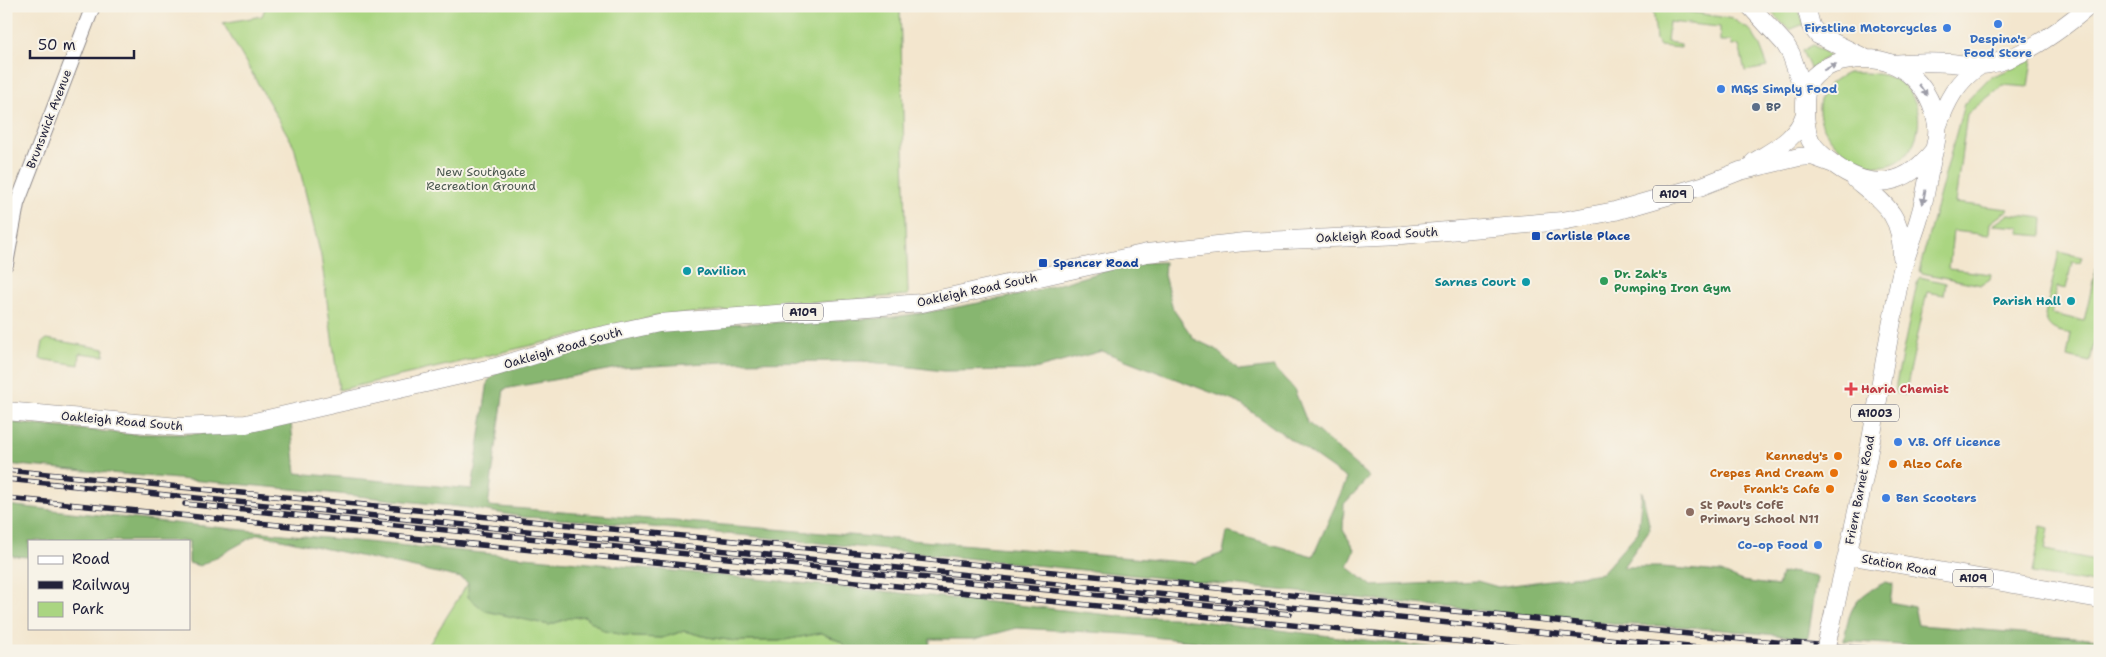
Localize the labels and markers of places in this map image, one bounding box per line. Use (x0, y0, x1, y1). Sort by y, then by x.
marker: Despina's Food Store (1992, 18, 2004, 30)
place label: Firstline Motorcycles (1804, 20, 1937, 36)
marker: Firstline Motorcycles (1941, 22, 1953, 34)
place label: Despina's Food Store (1964, 31, 2032, 61)
place label: M&S Simply Food (1731, 81, 1837, 97)
marker: M&S Simply Food (1715, 83, 1727, 95)
place label: BP (1766, 99, 1782, 115)
marker: BP (1750, 101, 1762, 113)
place label: Carlisle Place (1546, 228, 1631, 244)
marker: Carlisle Place (1530, 230, 1542, 242)
place label: Spencer Road (1053, 255, 1139, 271)
marker: Spencer Road (1037, 257, 1049, 269)
place label: Pavilion (697, 263, 746, 279)
marker: Pavilion (681, 265, 693, 277)
place label: Dr. Zak's Pumping Iron Gym (1614, 266, 1731, 296)
place label: Sarnes Court (1435, 274, 1516, 290)
marker: Dr. Zak's Pumping Iron Gym (1598, 275, 1610, 287)
marker: Sarnes Court (1520, 276, 1532, 288)
place label: Parish Hall (1993, 293, 2061, 309)
marker: Parish Hall (2065, 295, 2077, 307)
place label: Haria Chemist (1861, 381, 1949, 397)
marker: Haria Chemist (1845, 383, 1857, 395)
place label: V.B. Off Licence (1908, 434, 2001, 450)
marker: V.B. Off Licence (1892, 436, 1904, 448)
place label: Kennedy's (1766, 448, 1828, 464)
marker: Kennedy's (1832, 450, 1844, 462)
place label: Alzo Cafe (1903, 456, 1962, 472)
marker: Alzo Cafe (1887, 458, 1899, 470)
place label: Crepes And Cream (1710, 465, 1824, 481)
marker: Crepes And Cream (1828, 467, 1840, 479)
place label: Frank's Cafe (1744, 481, 1820, 497)
marker: Frank's Cafe (1824, 483, 1836, 495)
place label: Ben Scooters (1896, 490, 1977, 506)
marker: Ben Scooters (1880, 492, 1892, 504)
place label: St Paul's CofE Primary School N11 (1700, 497, 1819, 527)
marker: St Paul's CofE Primary School N11 (1684, 506, 1696, 518)
place label: Co-op Food (1737, 537, 1808, 553)
marker: Co-op Food (1812, 539, 1824, 551)

